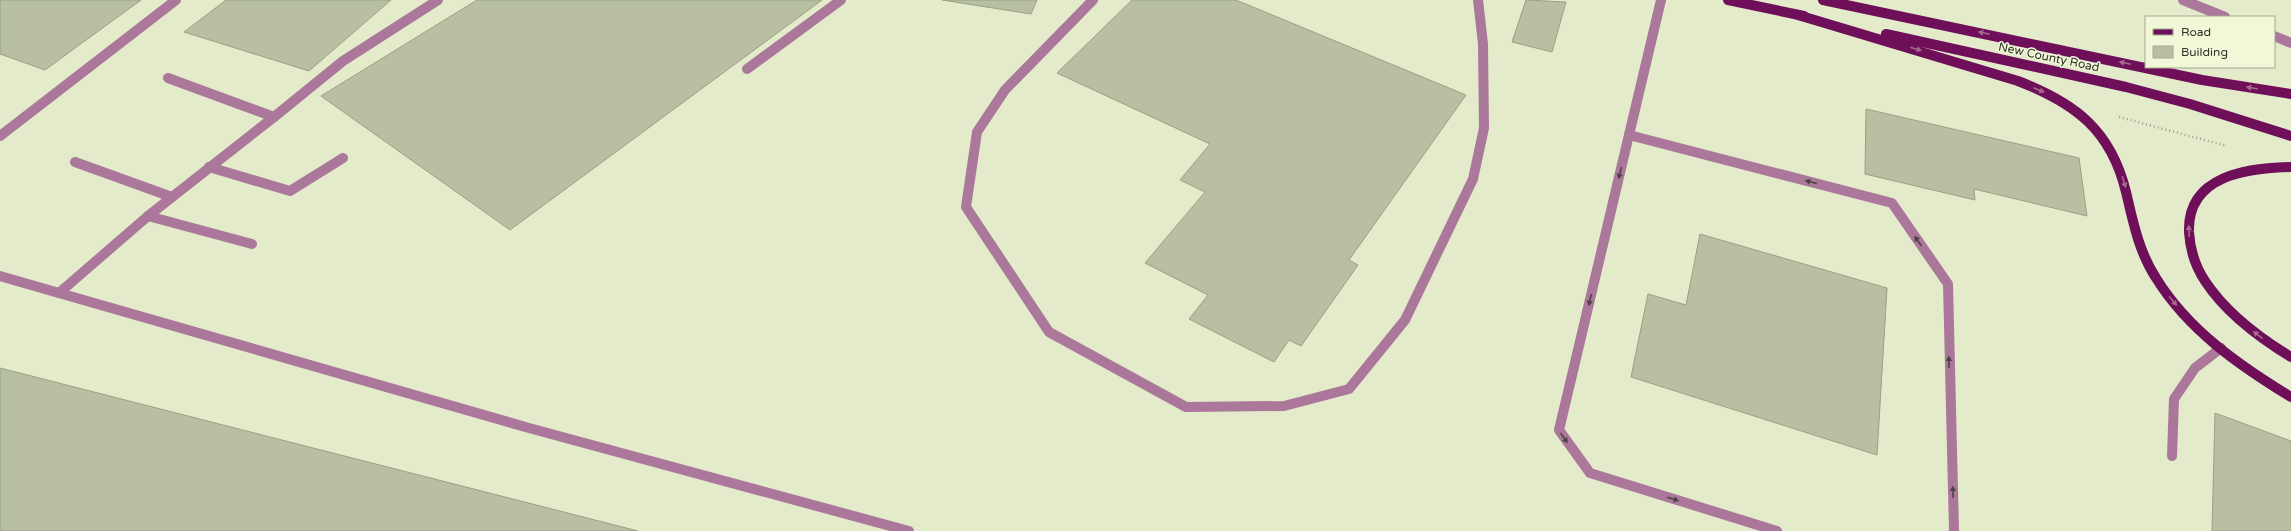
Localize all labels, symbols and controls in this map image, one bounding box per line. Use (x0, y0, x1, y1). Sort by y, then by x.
legend (2145, 16, 2275, 68)
text: Road (2181, 25, 2211, 39)
one-way arrow (1978, 29, 1990, 35)
street label: New County Road (1997, 39, 2101, 75)
text: Building (2181, 45, 2228, 59)
one-way arrow (1911, 46, 1923, 52)
one-way arrow (2119, 60, 2131, 66)
one-way arrow (2246, 85, 2259, 91)
one-way arrow (2034, 88, 2046, 94)
one-way arrow (1616, 167, 1622, 179)
one-way arrow (2121, 177, 2127, 189)
one-way arrow (1804, 179, 1817, 185)
one-way arrow (2185, 225, 2192, 237)
one-way arrow (1914, 236, 1922, 247)
one-way arrow (1586, 293, 1592, 306)
one-way arrow (2169, 295, 2178, 306)
one-way arrow (2253, 331, 2264, 340)
one-way arrow (1946, 356, 1953, 368)
one-way arrow (1560, 433, 1568, 443)
one-way arrow (1949, 486, 1956, 498)
one-way arrow (1667, 496, 1679, 502)

